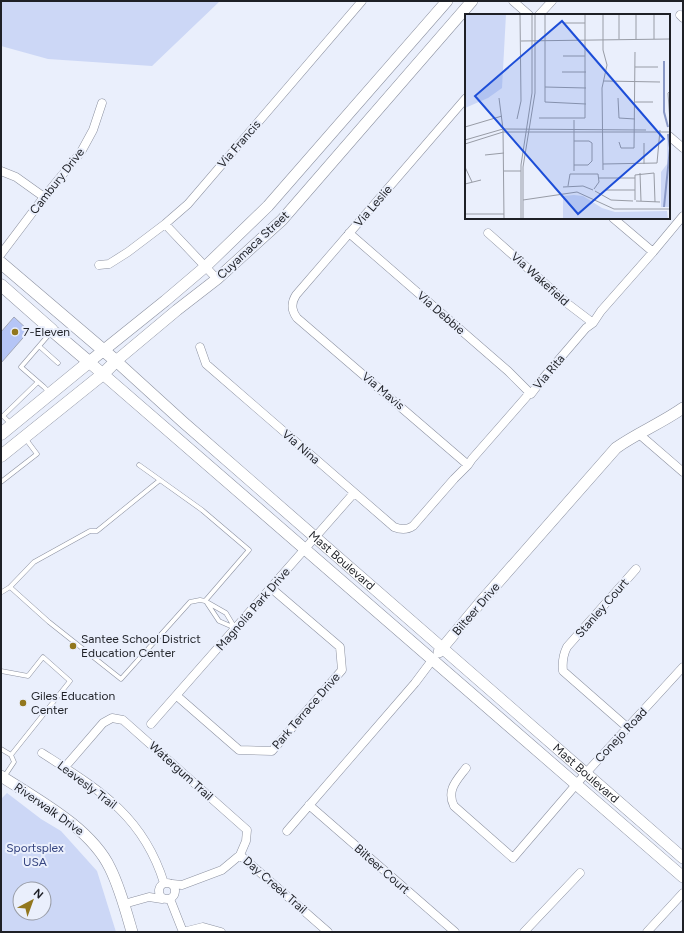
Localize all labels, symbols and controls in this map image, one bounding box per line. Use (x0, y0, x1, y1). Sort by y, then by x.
inset map (465, 14, 670, 219)
street label: Via Francis (215, 117, 264, 171)
street label: Cambury Drive (27, 145, 87, 217)
street label: Via Leslie (351, 182, 395, 230)
street label: Cuyamaca Street (214, 208, 292, 282)
street label: Via Wakefield (508, 249, 572, 309)
street label: Via Debbie (414, 289, 468, 338)
place label: 7-Eleven (23, 325, 70, 339)
marker: 7-Eleven (10, 327, 20, 337)
street label: Via Rita (530, 352, 568, 392)
street label: Via Mavis (359, 369, 407, 413)
street label: Via Nina (279, 427, 323, 467)
street label: Mast Boulevard (306, 528, 377, 593)
street label: Magnolia Park Drive (213, 564, 293, 653)
street label: Stanley Court (572, 575, 632, 640)
street label: Bilteer Drive (449, 579, 503, 638)
place label: Santee School District Education Center (81, 632, 201, 660)
marker: Santee School District Education Center (68, 641, 78, 651)
street label: Park Terrace Drive (269, 670, 343, 752)
place label: Giles Education Center (31, 689, 115, 717)
marker: Giles Education Center (18, 698, 28, 708)
street label: Conejo Road (592, 705, 650, 765)
street label: Watergum Trail (146, 739, 216, 803)
street label: Mast Boulevard (550, 741, 622, 806)
street label: Leavesly Trail (55, 758, 119, 812)
street label: Riverwalk Drive (12, 780, 87, 838)
park label: Sportsplex USA (6, 841, 64, 869)
street label: Bilteer Court (352, 841, 413, 897)
street label: Day Creek Trail (240, 854, 310, 916)
north arrow (12, 881, 52, 921)
text: N (31, 886, 46, 902)

